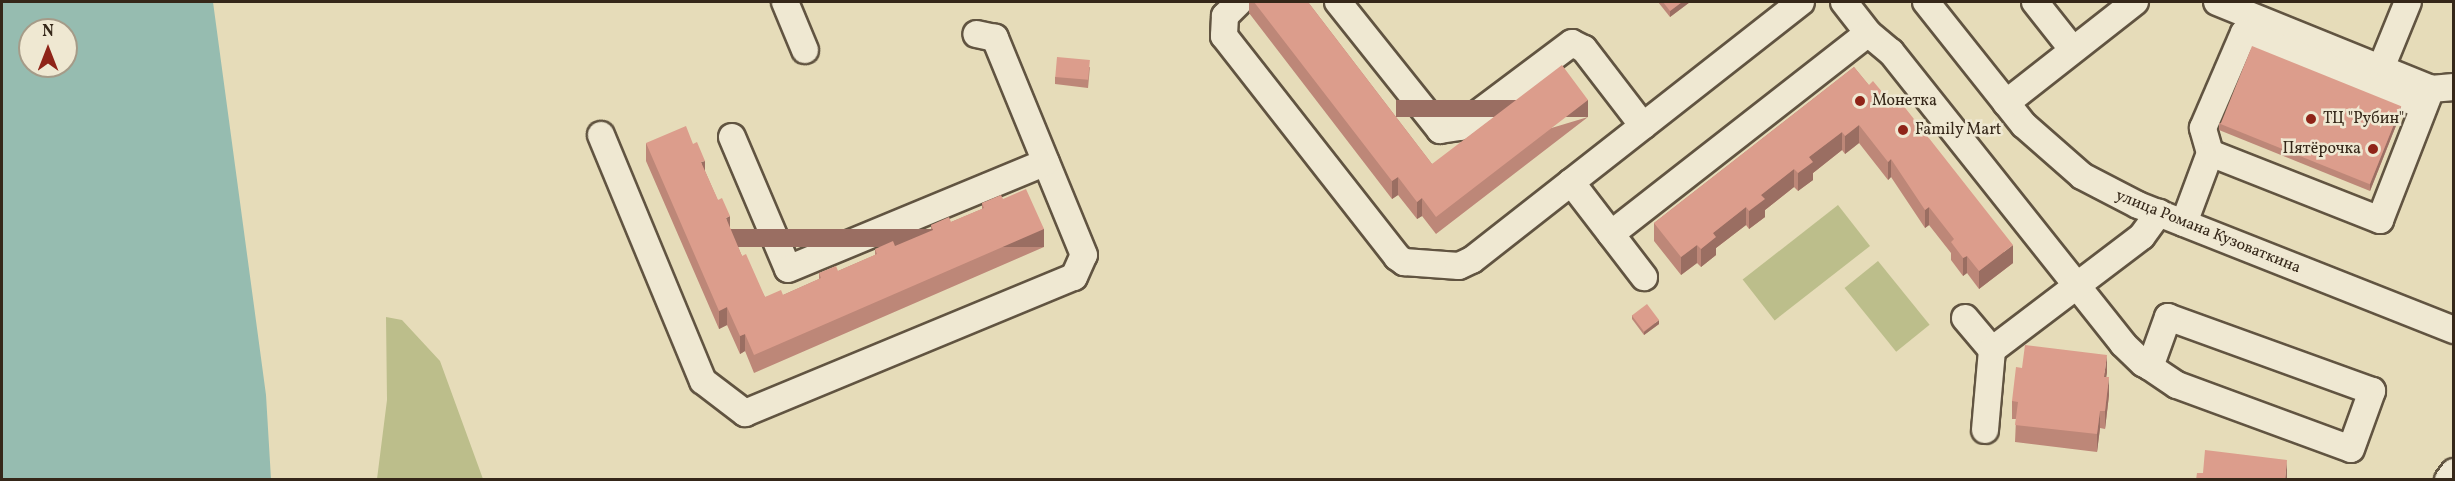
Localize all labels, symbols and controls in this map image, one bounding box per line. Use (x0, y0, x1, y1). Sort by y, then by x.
north arrow (18, 18, 78, 78)
text: N (42, 21, 54, 43)
place label: Монетка (1872, 91, 1937, 111)
marker: Монетка (1853, 94, 1867, 108)
place label: ТЦ "Рубин" (2323, 109, 2404, 129)
marker: ТЦ "Рубин" (2304, 112, 2318, 126)
place label: Family Mart (1915, 120, 2002, 140)
marker: Family Mart (1896, 123, 1910, 137)
place label: Пятёрочка (2283, 139, 2361, 159)
marker: Пятёрочка (2366, 142, 2380, 156)
street label: улица Романа Кузоваткина (2113, 186, 2303, 278)

